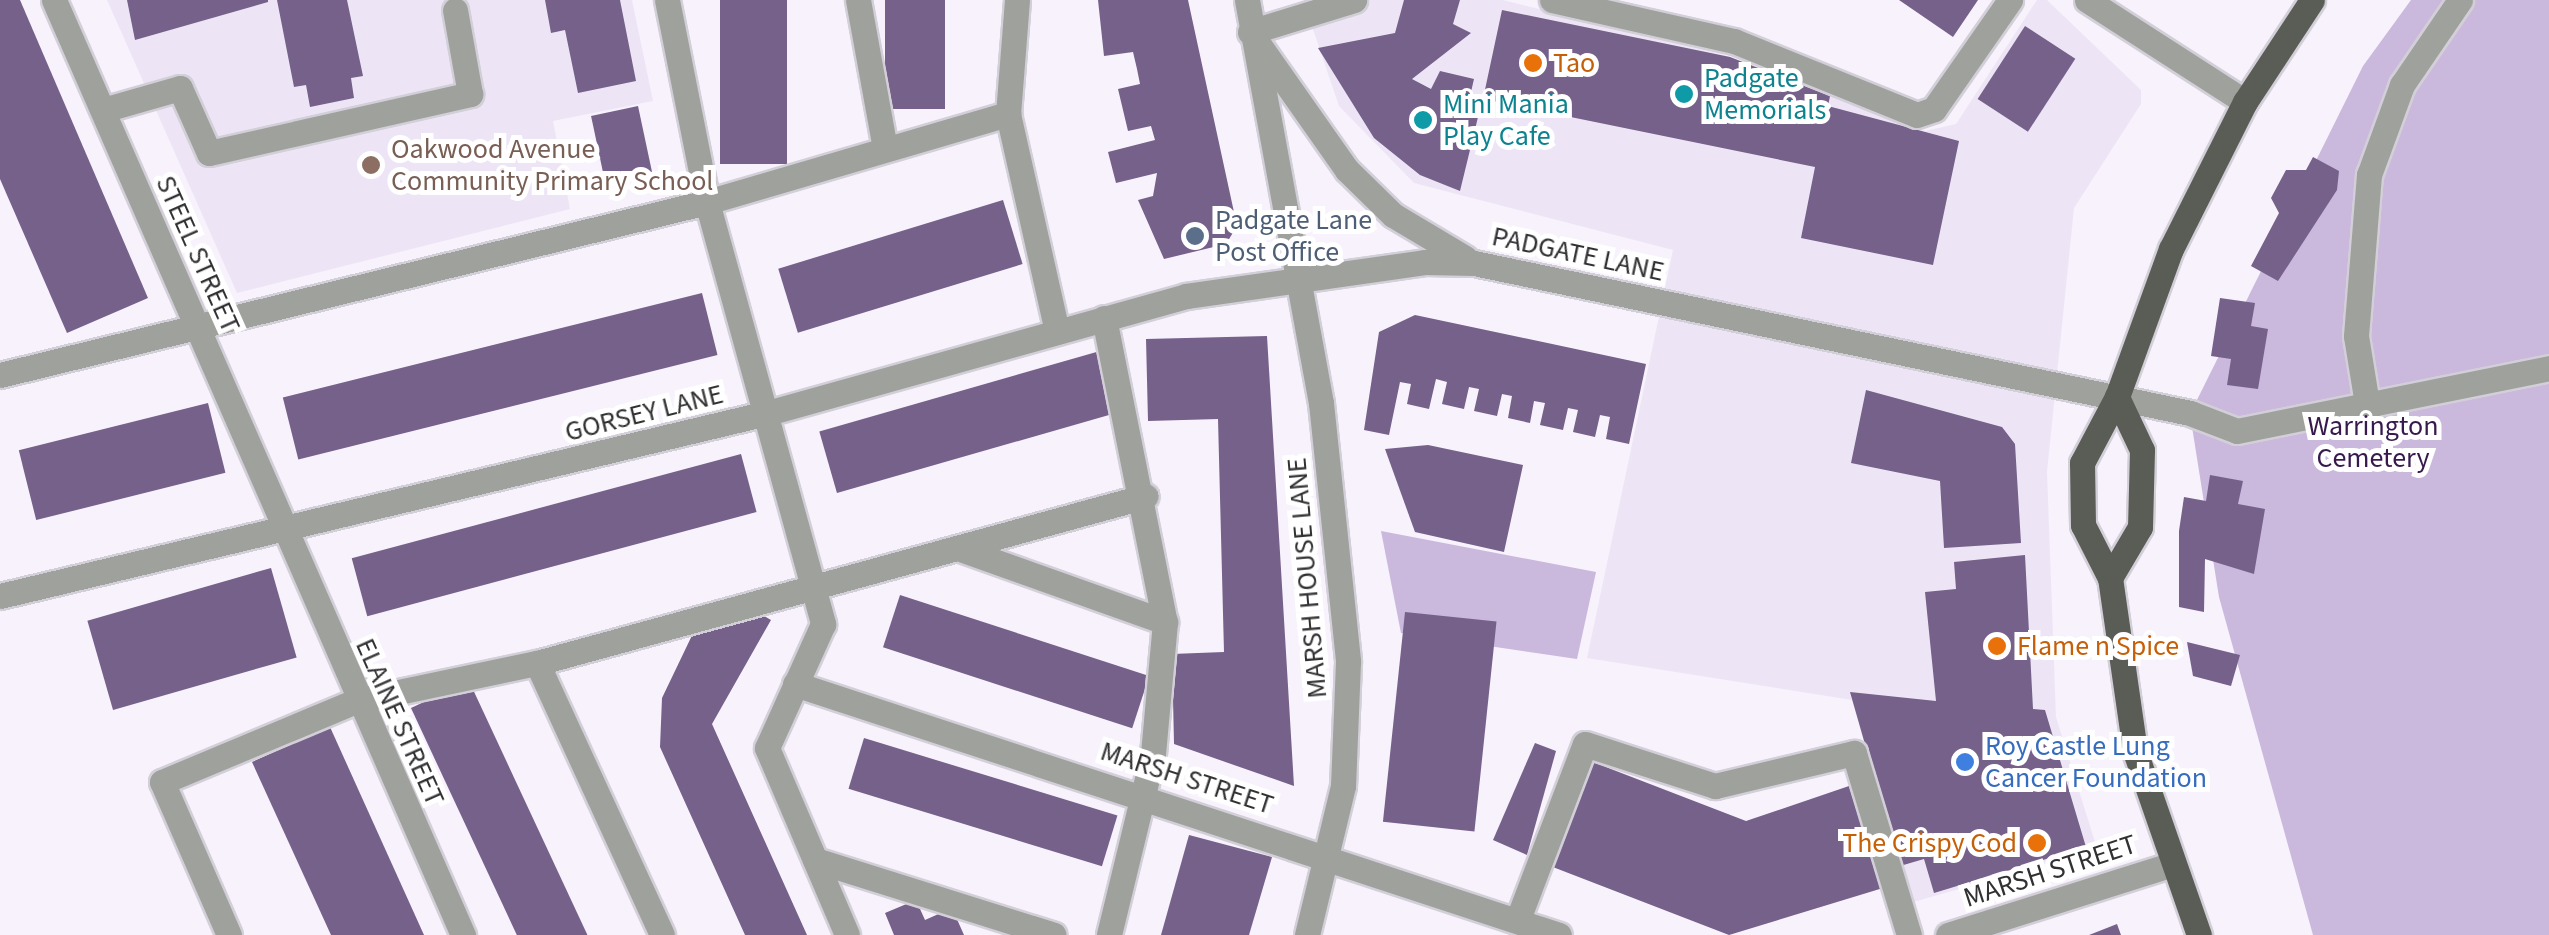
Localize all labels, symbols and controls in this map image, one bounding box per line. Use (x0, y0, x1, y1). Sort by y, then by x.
place label: Tao (1553, 46, 1595, 80)
marker: Tao (1522, 52, 1544, 74)
place label: Padgate Memorials (1704, 61, 1826, 127)
marker: Padgate Memorials (1673, 83, 1695, 105)
place label: Mini Mania Play Cafe (1443, 87, 1569, 153)
marker: Mini Mania Play Cafe (1412, 109, 1434, 131)
place label: Oakwood Avenue Community Primary School (391, 132, 713, 198)
marker: Oakwood Avenue Community Primary School (360, 154, 382, 176)
street label: STEEL STREET (148, 170, 248, 338)
place label: Padgate Lane Post Office (1215, 203, 1372, 269)
street label: PADGATE LANE (1489, 219, 1667, 289)
marker: Padgate Lane Post Office (1184, 225, 1206, 247)
street label: GORSEY LANE (561, 377, 727, 449)
park label: Warrington Cemetery (2308, 409, 2438, 475)
street label: MARSH HOUSE LANE (1280, 456, 1334, 700)
place label: Flame n Spice (2017, 629, 2179, 663)
street label: ELAINE STREET (348, 633, 452, 811)
marker: Flame n Spice (1986, 635, 2008, 657)
place label: Roy Castle Lung Cancer Foundation (1985, 729, 2207, 795)
street label: MARSH STREET (1096, 734, 1278, 822)
marker: Roy Castle Lung Cancer Foundation (1954, 751, 1976, 773)
place label: The Crispy Cod (1842, 826, 2017, 860)
street label: MARSH STREET (1959, 827, 2141, 915)
marker: The Crispy Cod (2026, 832, 2048, 854)

